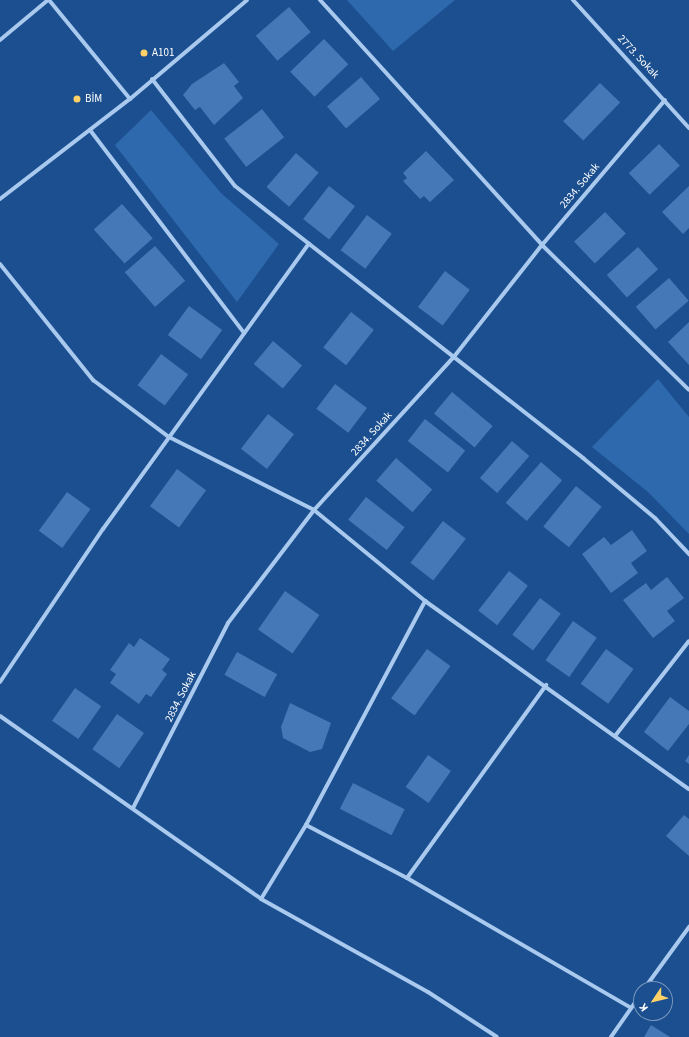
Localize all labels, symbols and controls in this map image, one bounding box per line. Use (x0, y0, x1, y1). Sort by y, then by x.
street label: 2773. Sokak (614, 32, 662, 82)
place label: A101 (152, 46, 174, 60)
marker: A101 (139, 48, 149, 58)
place label: BİM (85, 92, 102, 106)
marker: BİM (72, 94, 82, 104)
street label: 2834. Sokak (557, 161, 603, 211)
street label: 2834. Sokak (349, 409, 395, 459)
street label: 2834. Sokak (163, 670, 199, 724)
north arrow (633, 981, 673, 1021)
text: K (636, 1001, 652, 1015)

